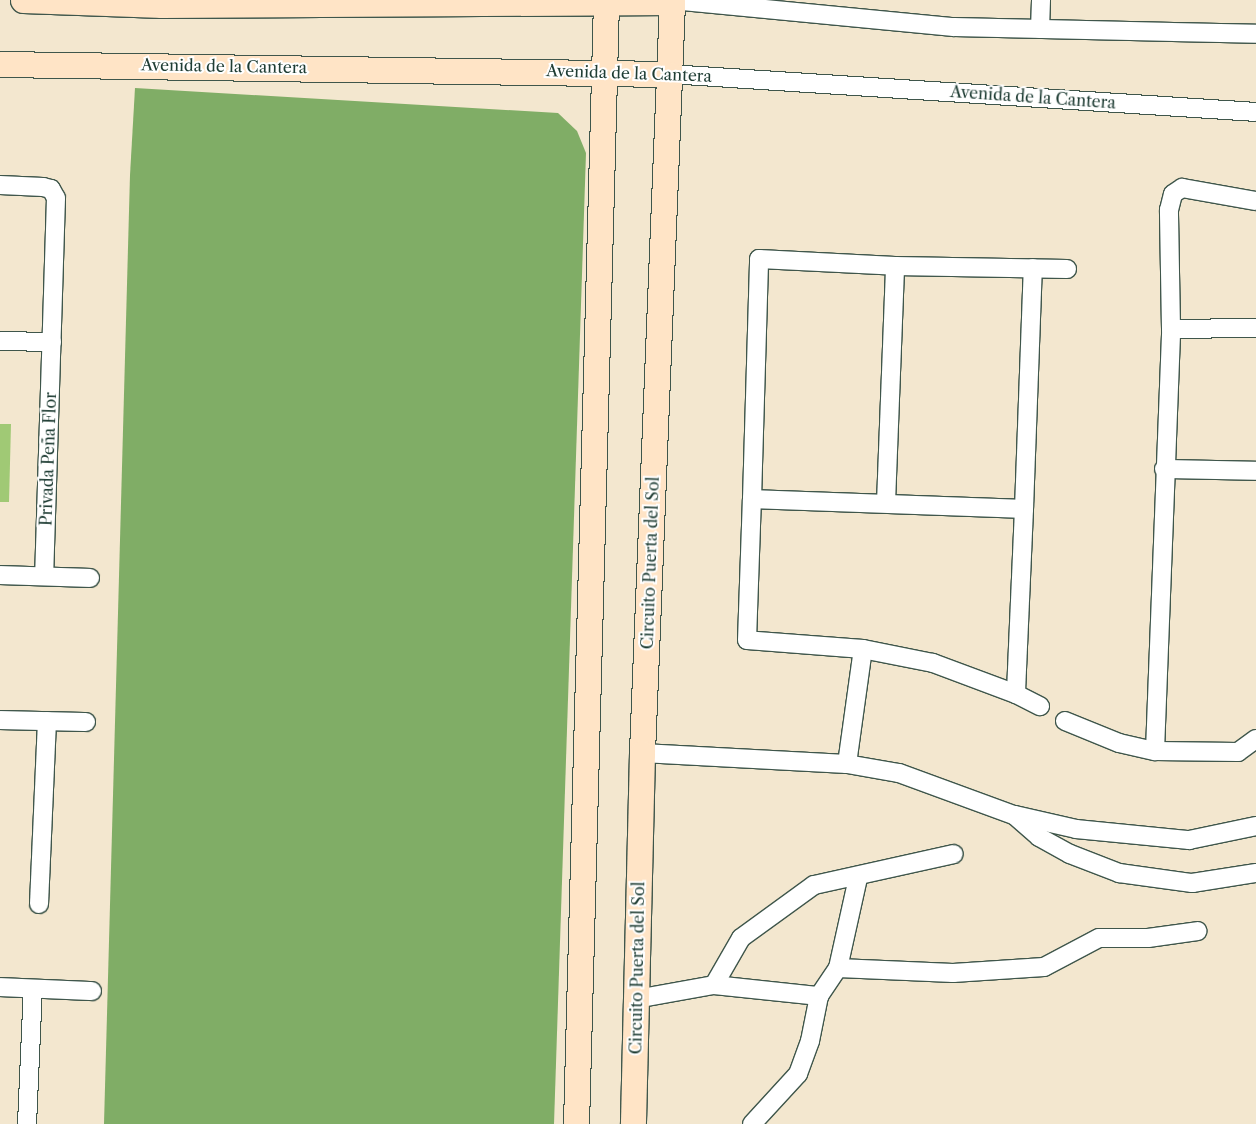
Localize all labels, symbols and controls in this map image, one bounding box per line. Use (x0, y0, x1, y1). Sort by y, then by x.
street label: Avenida de la Cantera (141, 55, 307, 77)
street label: Avenida de la Cantera (546, 61, 712, 85)
street label: Avenida de la Cantera (949, 82, 1117, 112)
street label: Privada Peña Flor (36, 392, 60, 526)
street label: Circuito Puerta del Sol (637, 476, 663, 650)
street label: Circuito Puerta del Sol (626, 881, 648, 1055)

